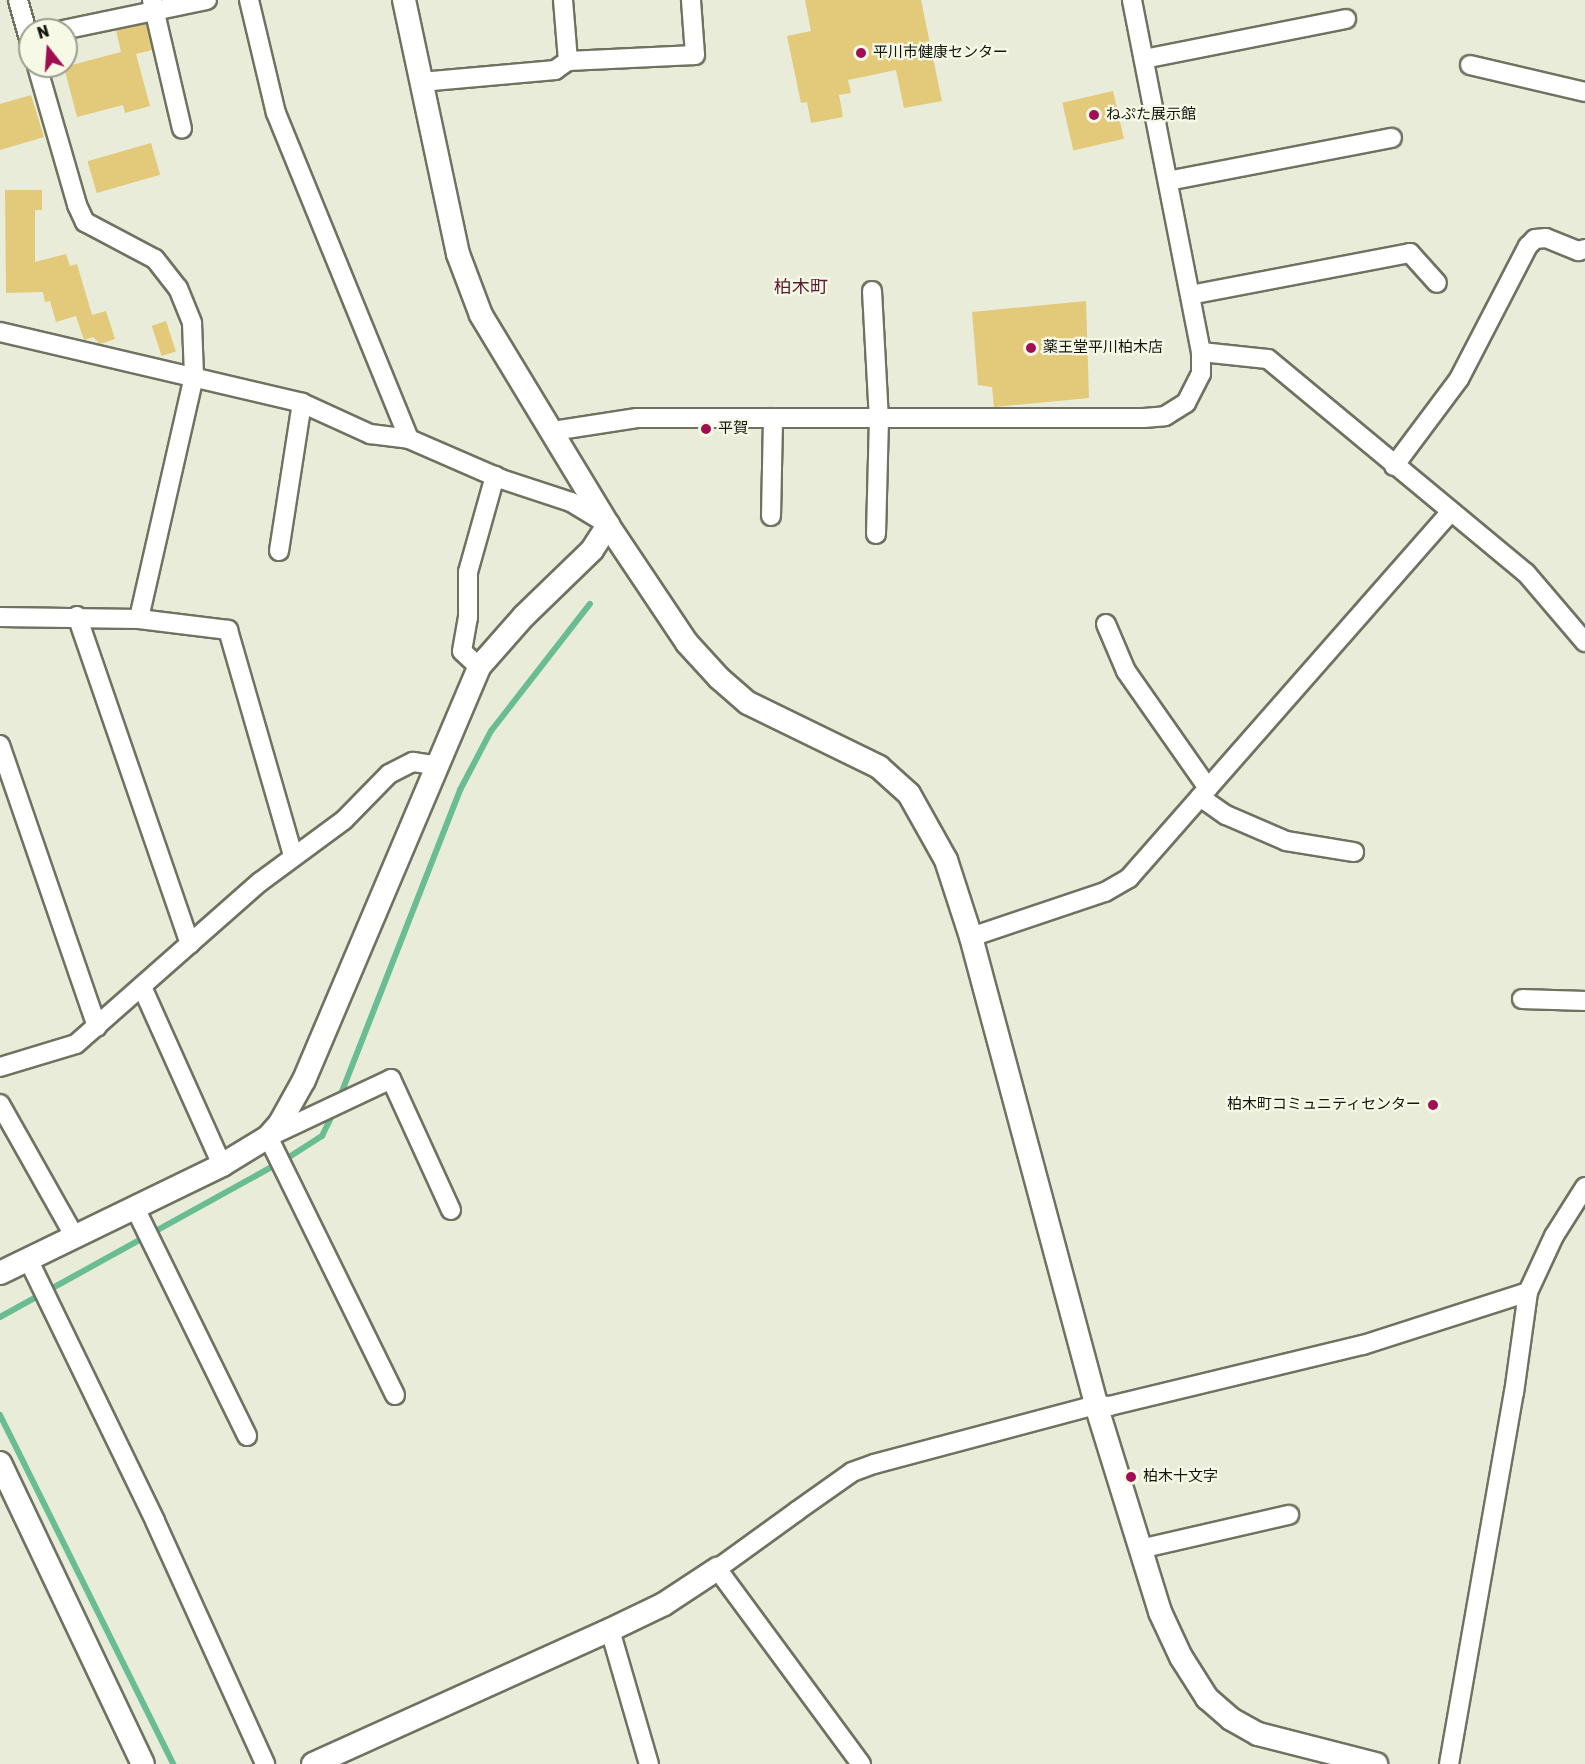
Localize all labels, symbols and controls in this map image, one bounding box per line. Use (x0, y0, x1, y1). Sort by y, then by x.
north arrow (18, 18, 78, 78)
text: N (35, 21, 51, 43)
place label: 平川市健康センター (873, 44, 1008, 62)
marker: 平川市健康センター (854, 46, 868, 60)
place label: ねぷた展示館 (1106, 106, 1196, 124)
marker: ねぷた展示館 (1087, 108, 1101, 122)
district label: 柏木町 (774, 276, 828, 298)
place label: 薬王堂平川柏木店 (1043, 339, 1163, 357)
marker: 薬王堂平川柏木店 (1024, 341, 1038, 355)
place label: 平賀 (718, 420, 748, 438)
marker: 平賀 (699, 422, 713, 436)
place label: 柏木町コミュニティセンター (1226, 1096, 1421, 1114)
marker: 柏木町コミュニティセンター (1426, 1098, 1440, 1112)
place label: 柏木十文字 (1143, 1468, 1218, 1486)
marker: 柏木十文字 (1124, 1470, 1138, 1484)

